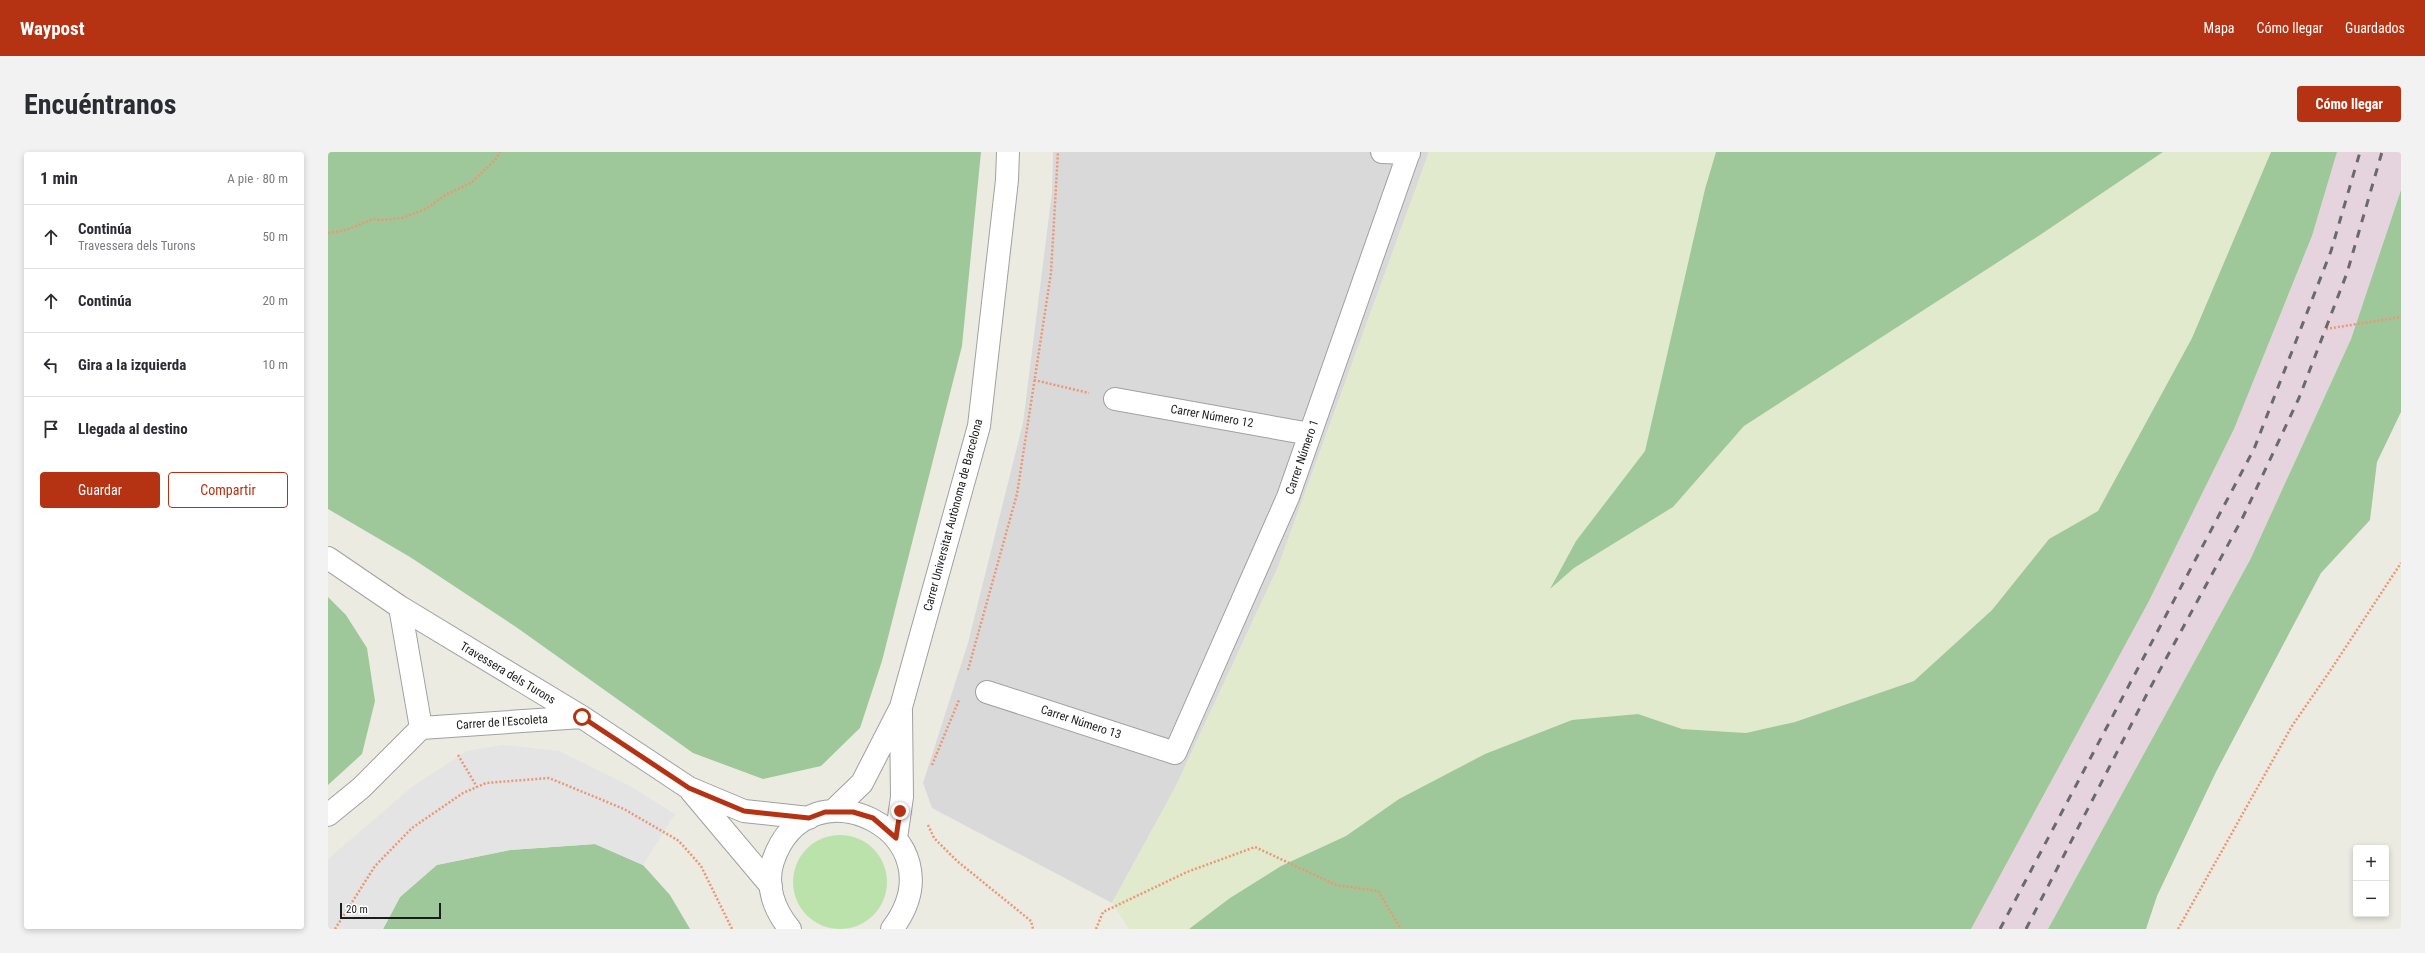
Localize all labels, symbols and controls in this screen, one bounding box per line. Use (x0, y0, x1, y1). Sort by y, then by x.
text: Waypost (20, 17, 85, 40)
text: Mapa (2204, 20, 2235, 36)
text: Cómo llegar (2257, 20, 2323, 36)
text: Guardados (2345, 20, 2405, 36)
button: Cómo llegar (2297, 86, 2401, 122)
text: Encuéntranos (24, 88, 176, 121)
text: 1 min (40, 168, 78, 188)
text: A pie · 80 m (227, 171, 288, 186)
text: Continúa (78, 220, 132, 238)
icon: ahead (40, 226, 62, 248)
text: 50 m (262, 229, 288, 244)
text: Travessera dels Turons (78, 238, 196, 253)
icon: ahead (40, 290, 62, 312)
text: Continúa (78, 292, 132, 310)
text: 20 m (262, 293, 288, 308)
icon: left (40, 354, 62, 376)
text: Gira a la izquierda (78, 356, 186, 374)
text: 10 m (262, 357, 288, 372)
street label: Carrer Número 12 (1169, 402, 1255, 430)
street label: Carrer Universitat Autònoma de Barcelona (921, 417, 986, 613)
icon: arrive (40, 418, 62, 440)
street label: Carrer Número 1 (1283, 418, 1321, 496)
text: Llegada al destino (78, 420, 188, 438)
button: Guardar (40, 472, 160, 508)
button: Compartir (168, 472, 288, 508)
street label: Travessera dels Turons (458, 639, 558, 707)
street label: Carrer Número 13 (1039, 702, 1123, 742)
route start (573, 708, 591, 726)
street label: Carrer de l'Escoleta (456, 712, 548, 732)
route end (891, 802, 909, 820)
map controls (2353, 845, 2389, 917)
button: + (2353, 845, 2389, 881)
button: − (2353, 881, 2389, 917)
scale bar (340, 901, 441, 920)
text: 20 m (346, 903, 368, 916)

